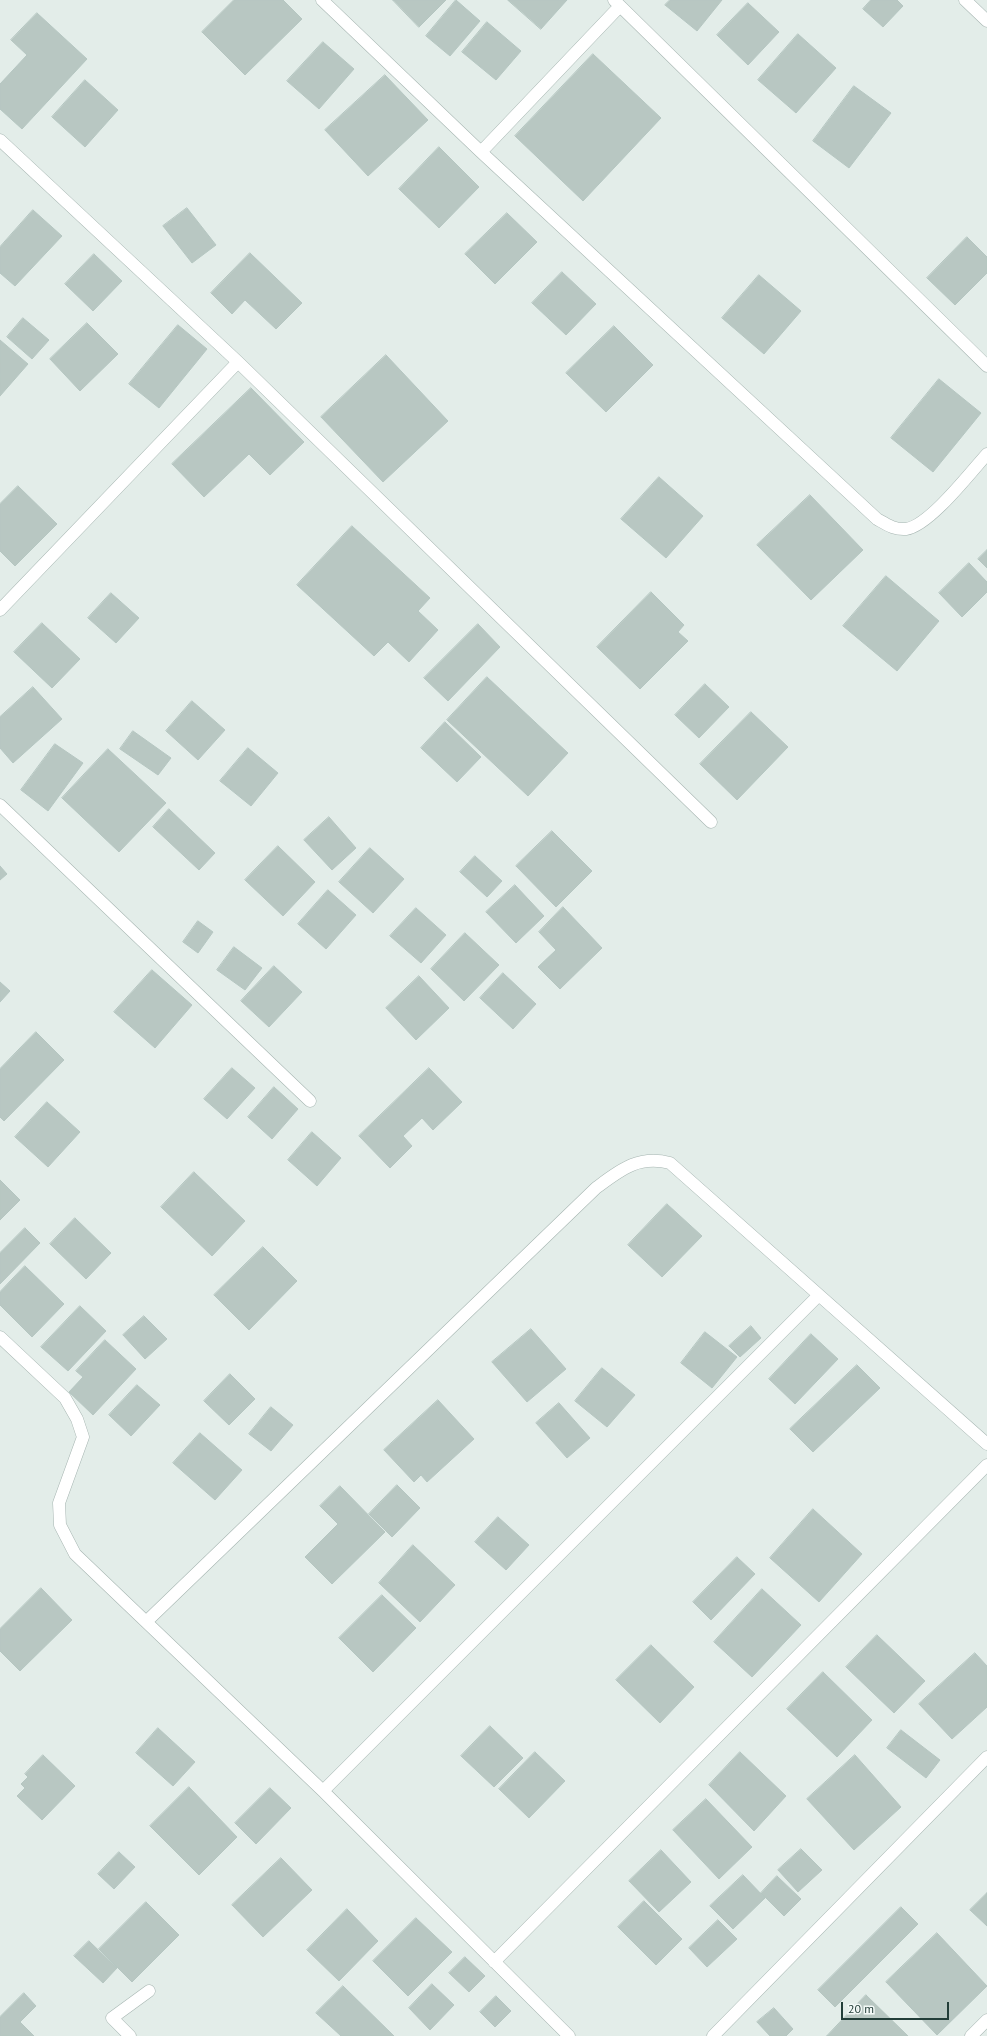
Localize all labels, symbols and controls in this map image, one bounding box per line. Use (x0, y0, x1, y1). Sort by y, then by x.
scale bar (843, 1994, 951, 2020)
text: 20 m (848, 2001, 874, 2016)

